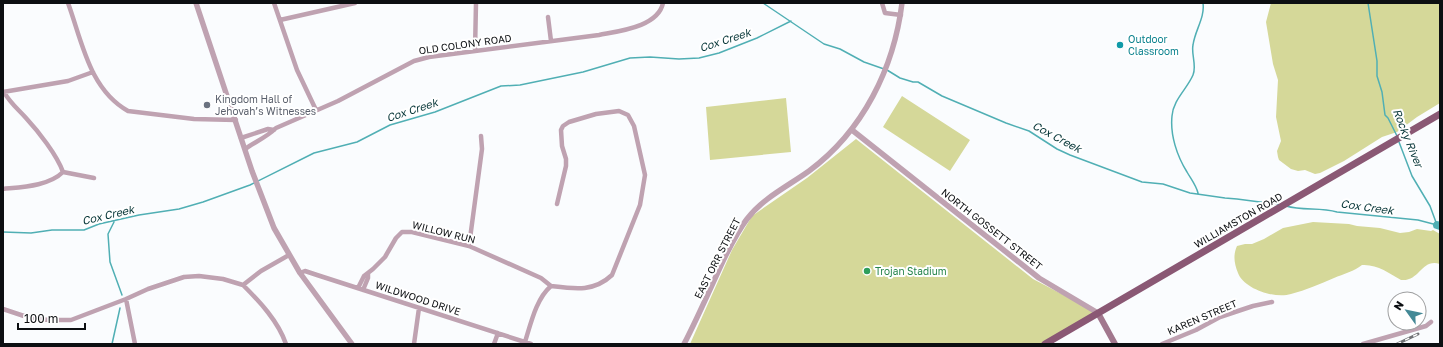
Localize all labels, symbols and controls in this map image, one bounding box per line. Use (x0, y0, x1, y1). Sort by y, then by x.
water label: Cox Creek (697, 25, 754, 54)
street label: OLD COLONY ROAD (418, 32, 512, 56)
place label: Outdoor Classroom (1128, 33, 1179, 57)
marker: Outdoor Classroom (1115, 40, 1125, 50)
place label: Kingdom Hall of Jehovah’s Witnesses (215, 93, 316, 117)
water label: Cox Creek (384, 95, 441, 124)
marker: Kingdom Hall of Jehovah’s Witnesses (202, 100, 212, 110)
water label: Rocky River (1390, 107, 1427, 171)
water label: Cox Creek (1031, 118, 1085, 156)
street label: NORTH GOSSETT STREET (939, 186, 1045, 272)
street label: WILLIAMSTON ROAD (1192, 190, 1284, 250)
water label: Cox Creek (1340, 196, 1396, 217)
water label: Cox Creek (80, 202, 137, 227)
street label: EAST ORR STREET (691, 216, 743, 300)
street label: WILLOW RUN (411, 218, 477, 246)
place label: Trojan Stadium (875, 265, 947, 277)
marker: Trojan Stadium (862, 266, 872, 276)
street label: WILDWOOD DRIVE (374, 279, 462, 317)
north arrow (1387, 291, 1427, 331)
street label: KAREN STREET (1165, 297, 1239, 337)
text: N (1390, 298, 1406, 312)
scale bar (18, 305, 85, 331)
text: 100 m (24, 311, 58, 326)

